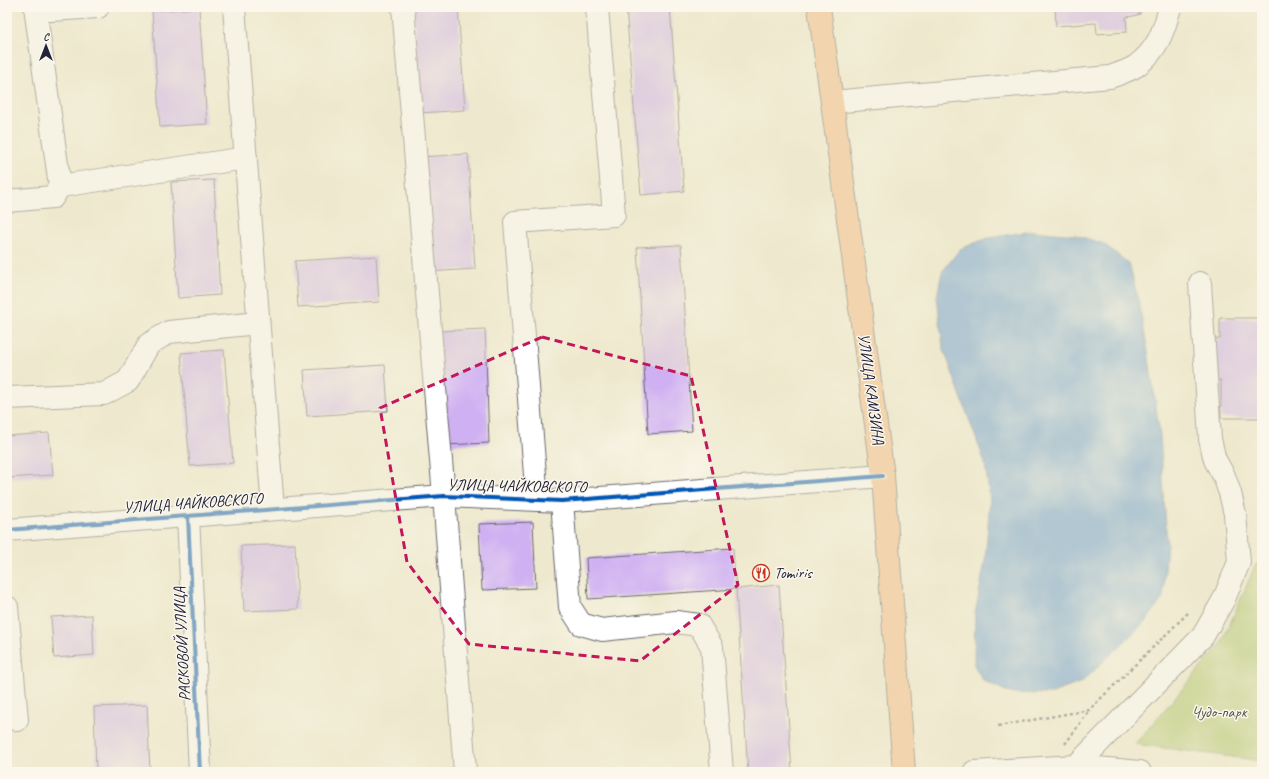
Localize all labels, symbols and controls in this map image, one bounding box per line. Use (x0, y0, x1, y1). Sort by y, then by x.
north arrow (26, 26, 66, 66)
text: С (43, 29, 50, 43)
street label: УЛИЦА КАМЗИНА (853, 332, 889, 447)
street label: УЛИЦА ЧАЙКОВСКОГО (447, 475, 589, 497)
street label: УЛИЦА ЧАЙКОВСКОГО (123, 488, 265, 518)
restaurant icon: Tomiris (751, 563, 771, 583)
place label: Tomiris (774, 563, 813, 583)
street label: РАСКОВОЙ УЛИЦА (169, 585, 195, 702)
park label: Чудо-парк (1192, 702, 1248, 722)

